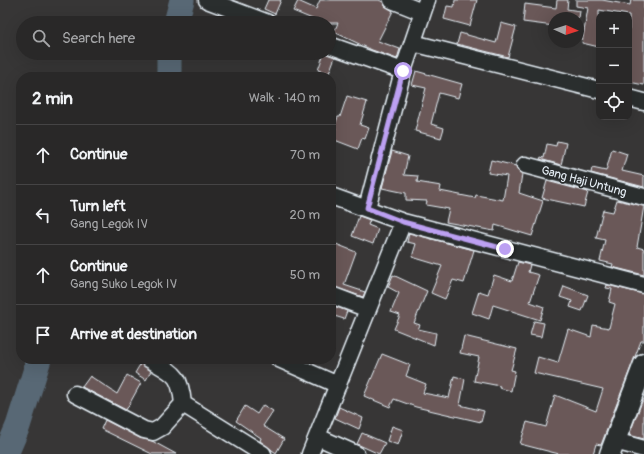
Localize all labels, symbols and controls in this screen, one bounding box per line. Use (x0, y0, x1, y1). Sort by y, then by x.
north arrow (548, 12, 584, 48)
map controls (596, 12, 632, 120)
button: + (596, 12, 632, 48)
search box (16, 16, 336, 60)
icon: search (30, 27, 52, 49)
text: Search here (62, 29, 135, 48)
button: − (596, 48, 632, 84)
route start (394, 62, 412, 80)
button: locate (596, 84, 632, 120)
text: 2 min (32, 88, 73, 109)
text: Walk · 140 m (249, 90, 320, 106)
icon: ahead (32, 144, 54, 166)
text: Continue (70, 145, 128, 164)
text: 70 m (290, 147, 320, 163)
street label: Gang Haji Untung (540, 163, 628, 200)
text: Turn left (70, 197, 126, 216)
icon: left (32, 204, 54, 226)
text: 20 m (289, 207, 320, 223)
text: Gang Legok IV (70, 216, 148, 232)
route end (496, 240, 514, 258)
text: Continue (70, 257, 128, 276)
icon: ahead (32, 264, 54, 286)
text: 50 m (290, 267, 320, 283)
text: Gang Suko Legok IV (70, 276, 177, 292)
icon: arrive (32, 324, 54, 346)
text: Arrive at destination (70, 325, 197, 344)

